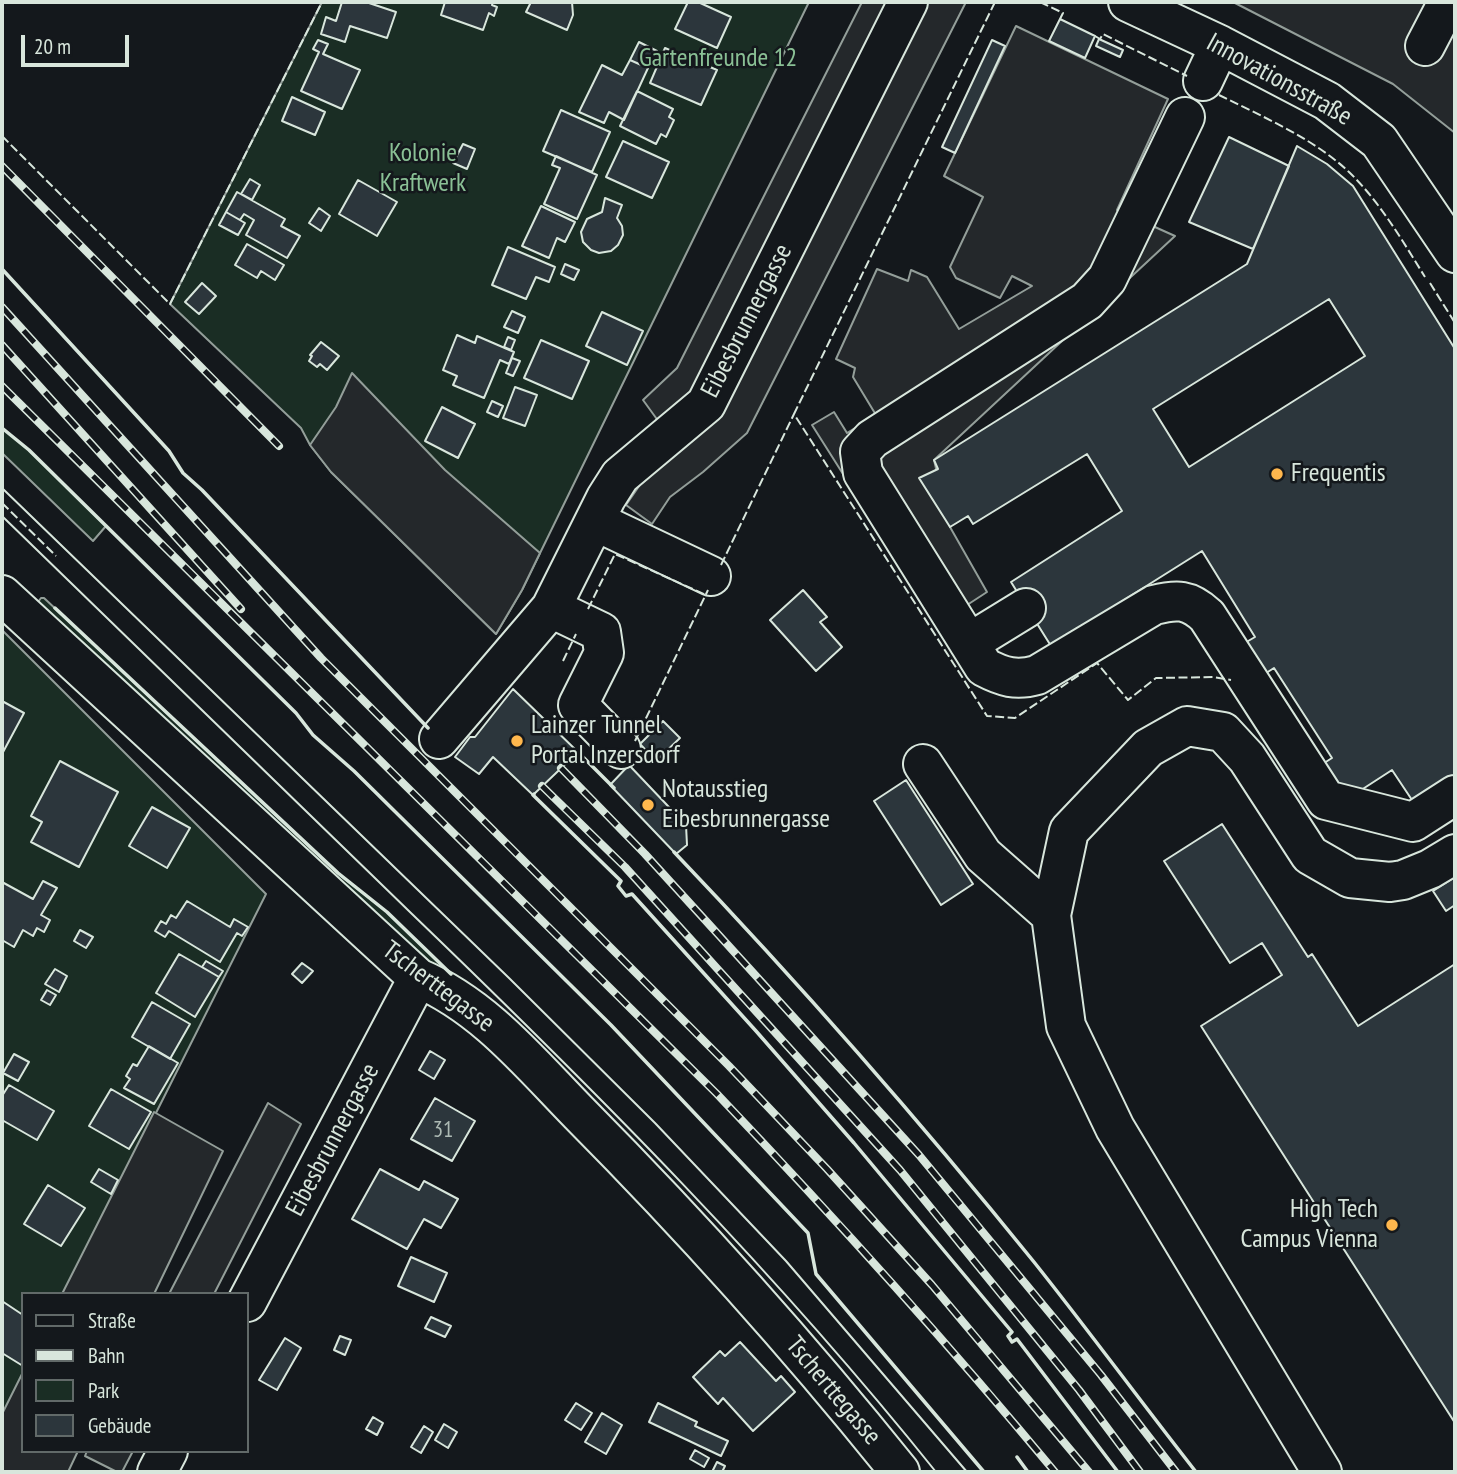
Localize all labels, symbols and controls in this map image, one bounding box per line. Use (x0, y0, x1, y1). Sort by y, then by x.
scale bar (24, 21, 133, 65)
street label: Innovationsstraße (1201, 27, 1357, 133)
text: 20 m (34, 33, 71, 60)
park label: Gartenfreunde 12 (639, 43, 797, 75)
park label: Kolonie Kraftwerk (380, 138, 466, 200)
street label: Eibesbrunnergasse (695, 239, 799, 403)
place label: Frequentis (1291, 458, 1386, 490)
marker: Frequentis (1269, 466, 1285, 482)
place label: Lainzer Tunnel Portal Inzersdorf (531, 710, 680, 772)
marker: Lainzer Tunnel Portal Inzersdorf (509, 733, 525, 749)
place label: Notausstieg Eibesbrunnergasse (662, 774, 830, 836)
marker: Notausstieg Eibesbrunnergasse (640, 797, 656, 813)
street label: Tscherttegasse (376, 935, 500, 1039)
street label: Eibesbrunnergasse (280, 1059, 386, 1221)
house number: 31 (433, 1116, 453, 1144)
place label: High Tech Campus Vienna (1241, 1194, 1378, 1256)
marker: High Tech Campus Vienna (1384, 1217, 1400, 1233)
legend (21, 1292, 248, 1453)
text: Straße (88, 1307, 136, 1334)
street label: Tscherttegasse (779, 1330, 887, 1452)
text: Bahn (88, 1342, 125, 1369)
text: Park (88, 1377, 119, 1404)
text: Gebäude (88, 1412, 151, 1439)

